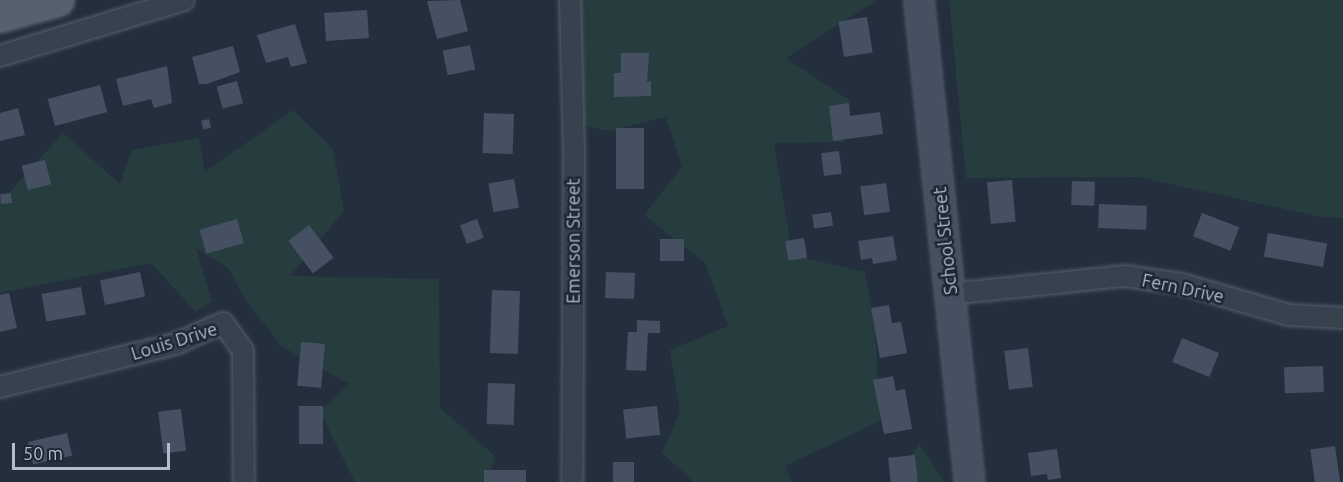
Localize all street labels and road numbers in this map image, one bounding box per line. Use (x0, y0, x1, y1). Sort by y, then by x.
street label: Emerson Street (562, 178, 584, 304)
street label: School Street (929, 186, 961, 296)
street label: Fern Drive (1140, 269, 1226, 307)
street label: Louis Drive (128, 318, 220, 364)

